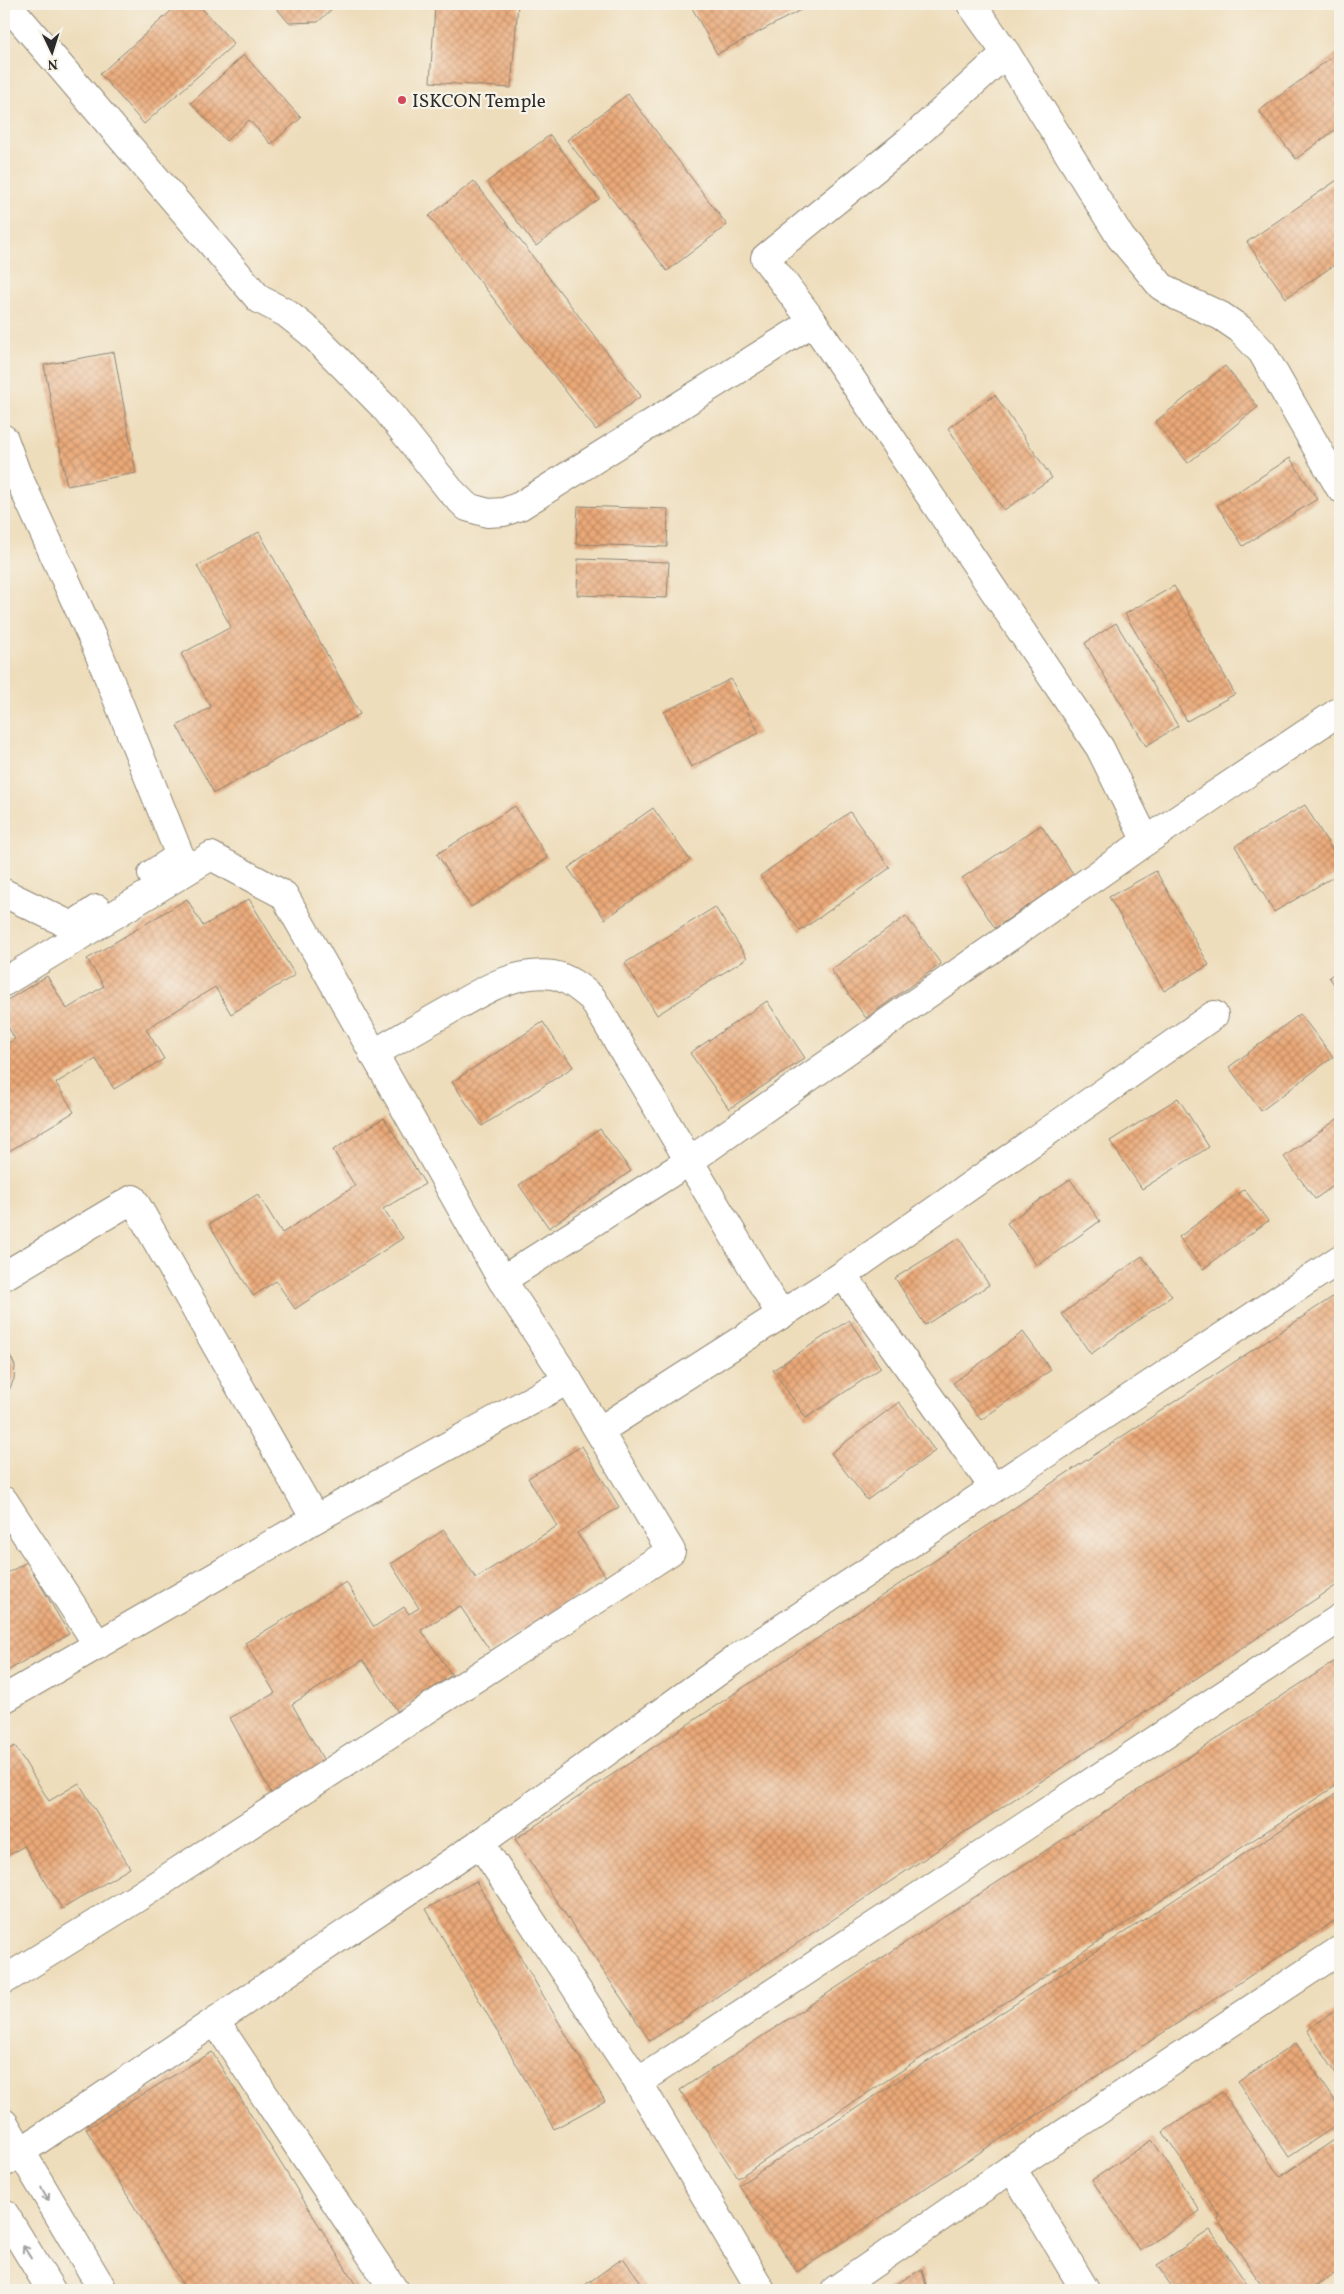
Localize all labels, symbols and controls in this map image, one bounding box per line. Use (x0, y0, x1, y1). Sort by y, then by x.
north arrow (28, 28, 78, 78)
text: N (47, 54, 59, 73)
place label: ISKCON Temple (412, 89, 546, 115)
marker: ISKCON Temple (396, 94, 408, 106)
one-way arrow (41, 2187, 51, 2201)
one-way arrow (22, 2245, 32, 2259)

